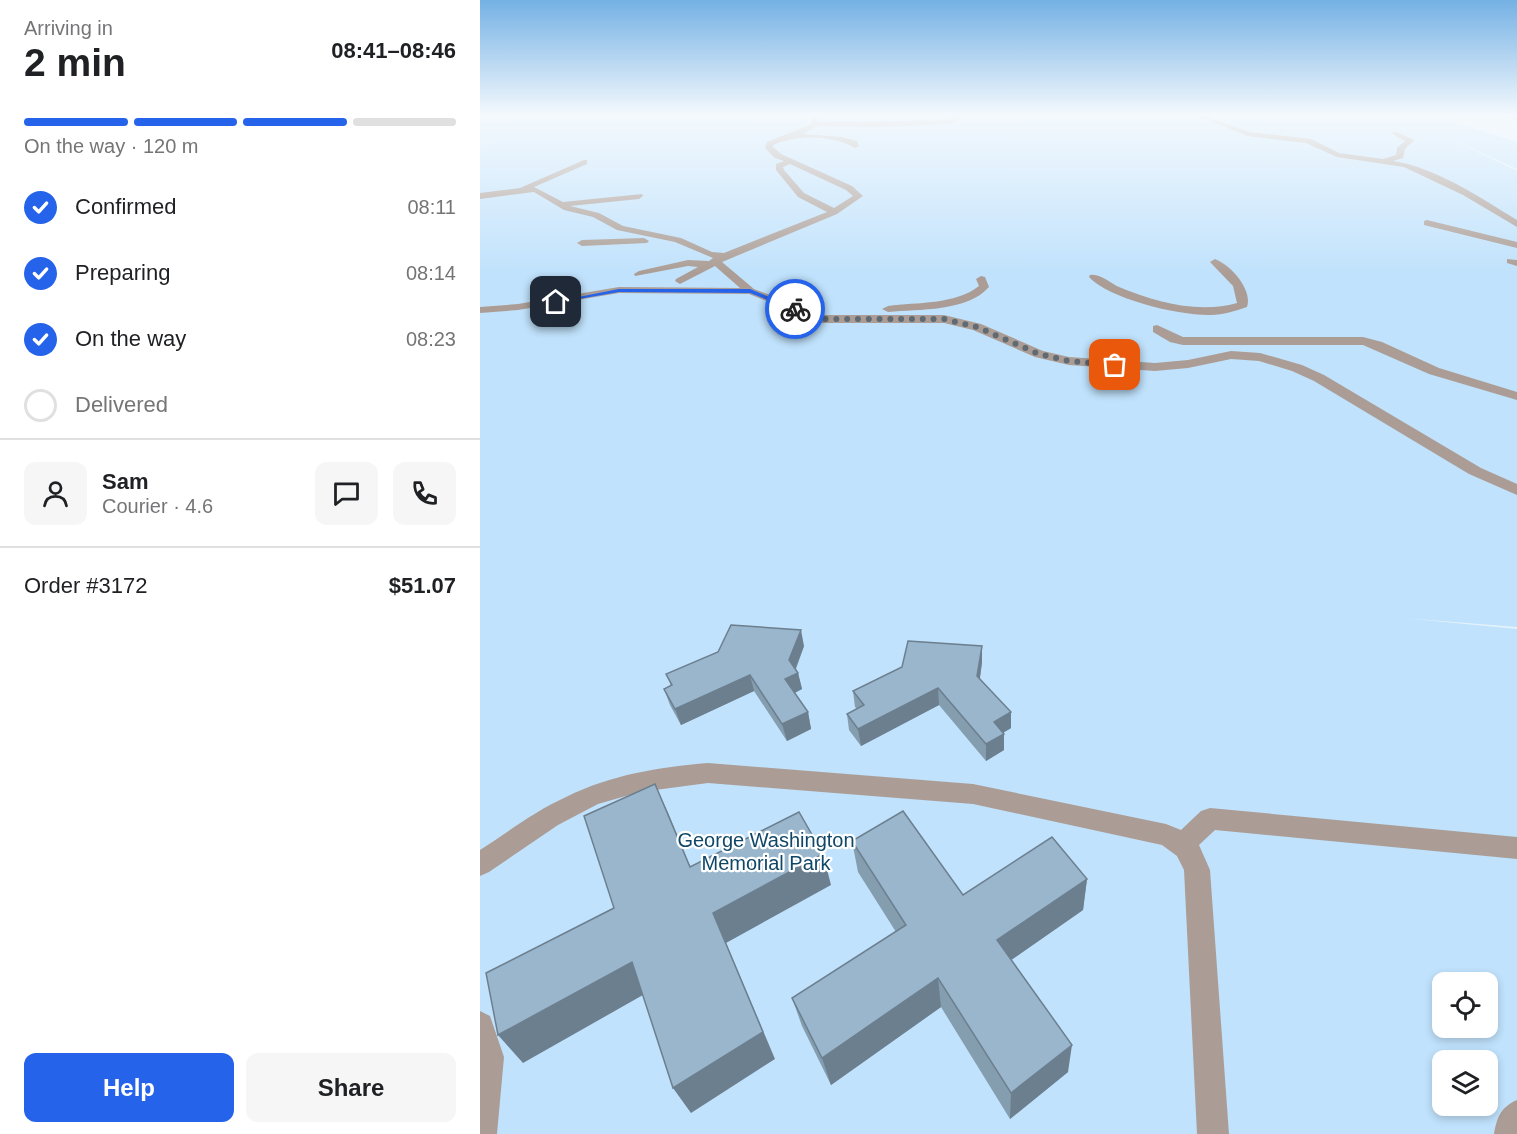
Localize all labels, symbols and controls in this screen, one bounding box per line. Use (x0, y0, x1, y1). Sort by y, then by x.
text: Arriving in (24, 17, 113, 39)
text: 08:41–08:46 (331, 38, 456, 63)
text: 2 min (24, 41, 126, 84)
text: On the way · 120 m (24, 135, 199, 157)
icon: check (24, 191, 57, 224)
text: Confirmed (75, 194, 176, 219)
text: 08:11 (407, 196, 456, 218)
icon: check (24, 257, 57, 290)
text: Preparing (75, 260, 170, 285)
text: 08:14 (406, 262, 456, 284)
pin (530, 276, 581, 327)
courier (765, 279, 825, 339)
icon: home (539, 285, 572, 318)
icon: bike (779, 293, 812, 326)
icon: check (24, 323, 57, 356)
text: On the way (75, 326, 186, 351)
text: 08:23 (406, 328, 456, 350)
pin (1089, 339, 1140, 390)
icon: bag (1098, 348, 1131, 381)
text: Delivered (75, 392, 168, 417)
button: person (24, 462, 87, 525)
button: chat (315, 462, 378, 525)
button: phone (393, 462, 456, 525)
text: Sam (102, 469, 148, 494)
text: Courier · 4.6 (102, 495, 213, 517)
text: Order #3172 (24, 573, 148, 598)
text: $51.07 (389, 573, 456, 598)
park label: George Washington Memorial Park (677, 829, 855, 874)
map controls (1432, 972, 1498, 1116)
button: locate (1432, 972, 1498, 1038)
button: layers (1432, 1050, 1498, 1116)
button: Help (24, 1053, 234, 1122)
button: Share (246, 1053, 456, 1122)

